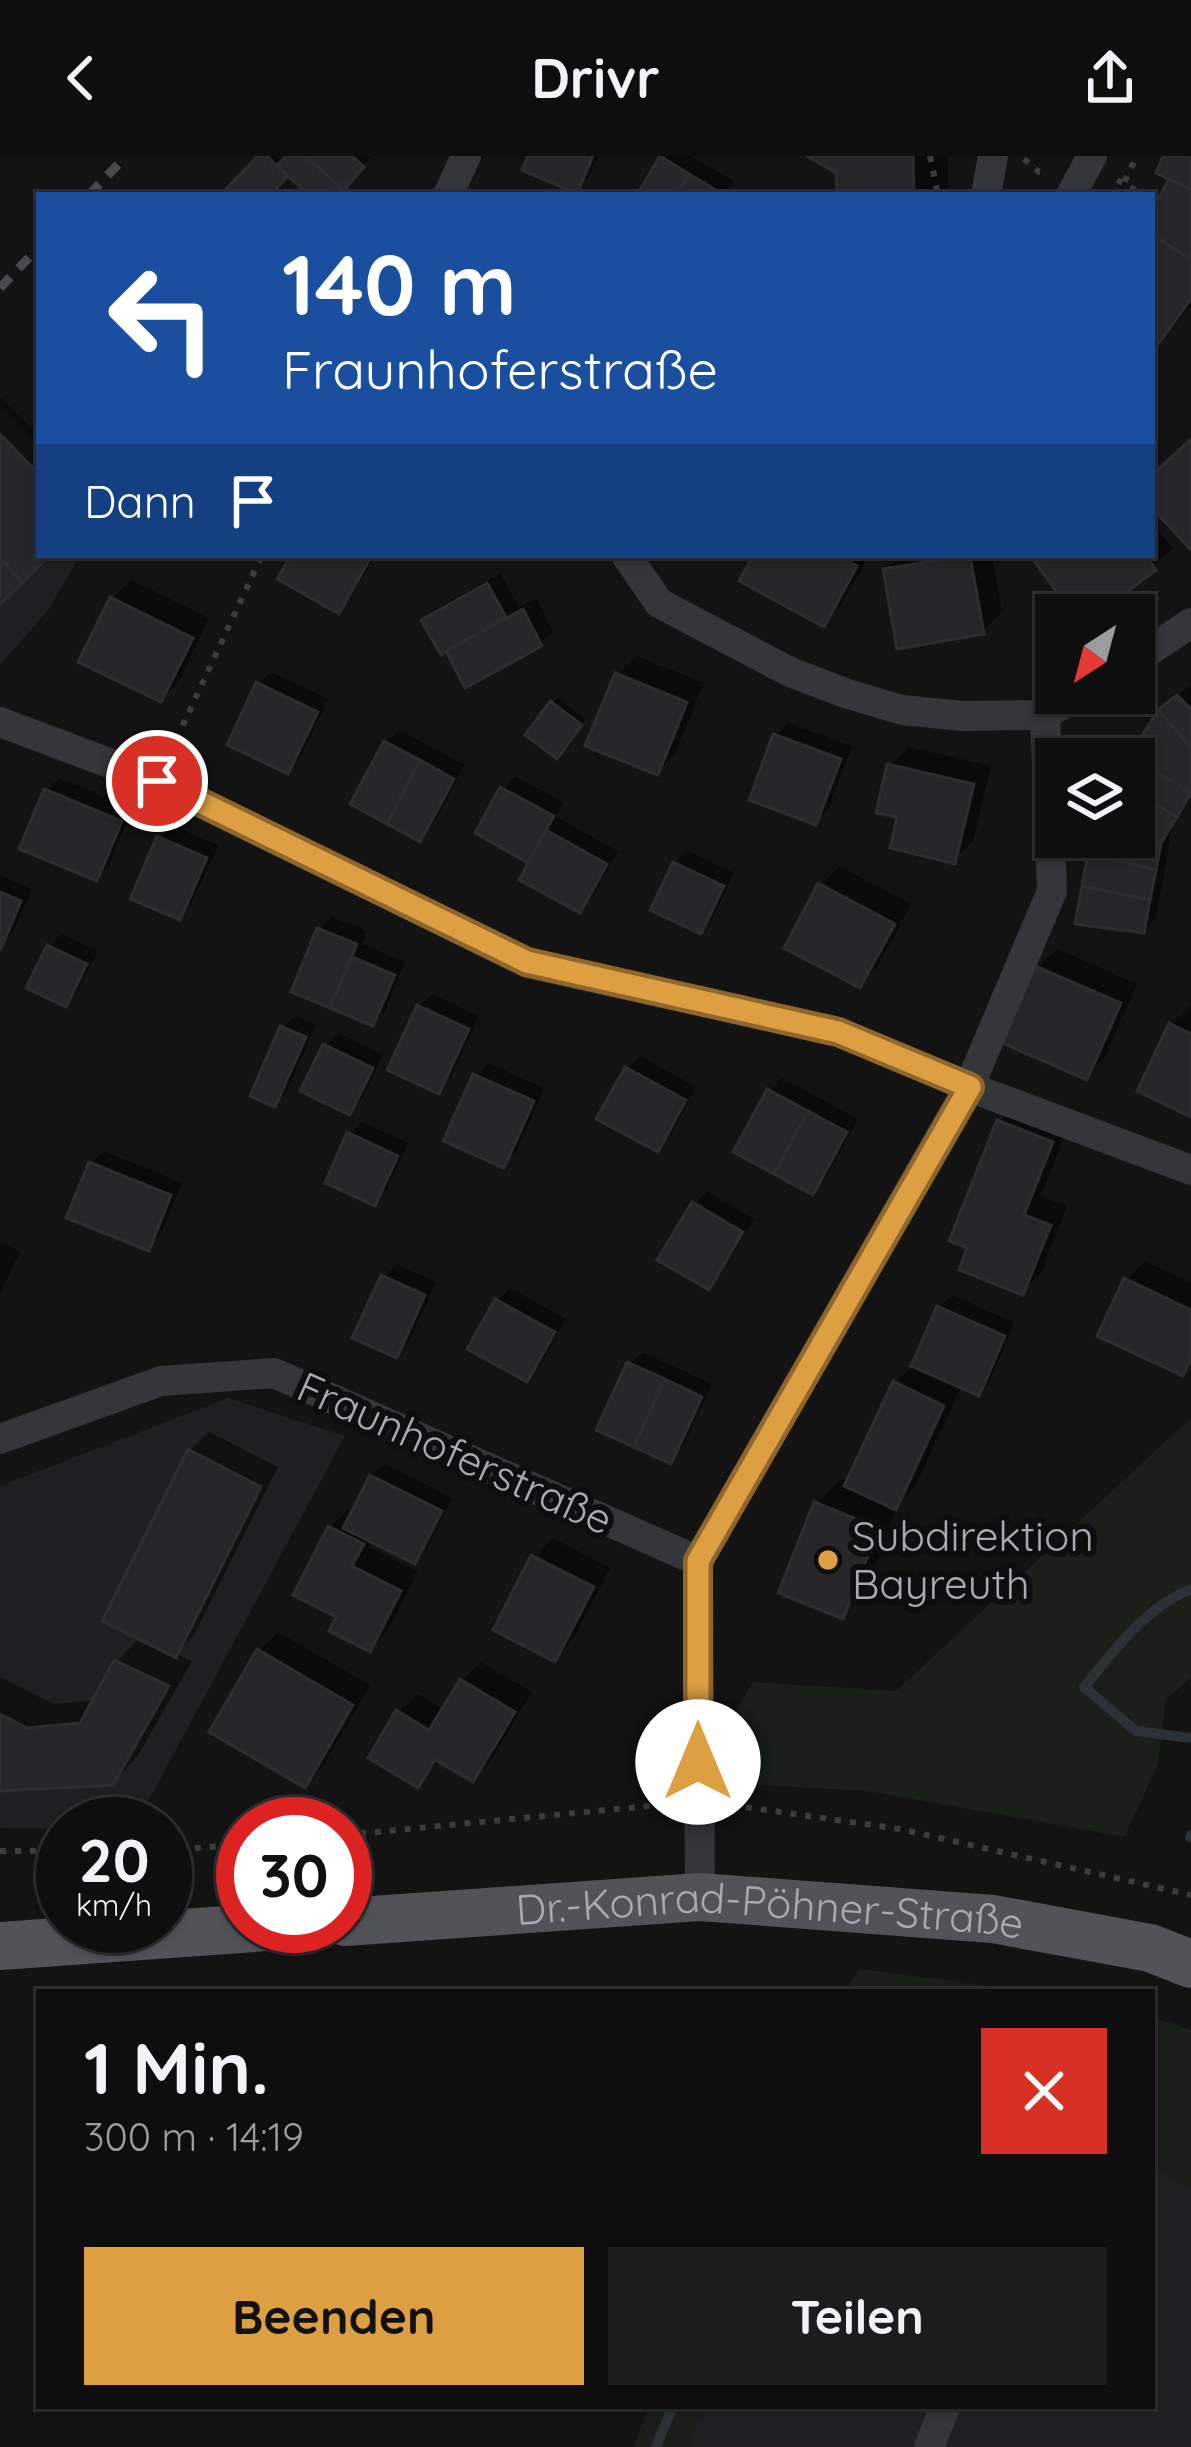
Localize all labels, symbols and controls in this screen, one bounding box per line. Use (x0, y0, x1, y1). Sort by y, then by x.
text: Drivr (531, 44, 660, 112)
icon: back (48, 45, 114, 111)
icon: share (1077, 45, 1143, 111)
text: 140 m (282, 231, 517, 336)
icon: left (84, 240, 240, 396)
text: Fraunhoferstraße (282, 335, 718, 403)
icon: arrive (220, 468, 286, 534)
text: Dann (84, 473, 196, 529)
north arrow (1035, 594, 1155, 714)
map controls (1035, 594, 1155, 858)
pin (106, 730, 208, 832)
button: layers (1035, 738, 1155, 858)
icon: arrive (124, 748, 190, 814)
street label: Fraunhoferstraße (290, 1359, 621, 1546)
place label: Subdirektion Bayreuth (852, 1509, 1094, 1610)
marker: Subdirektion Bayreuth (815, 1547, 841, 1573)
position arrow (635, 1699, 761, 1825)
speed limit sign: 30 (216, 1797, 372, 1953)
text: 20 (79, 1822, 149, 1897)
street label: Dr.-Konrad-Pöhner-Straße (514, 1870, 1028, 1950)
text: km/h (76, 1886, 152, 1924)
text: 1 Min. (84, 2022, 269, 2112)
button: close (981, 2028, 1107, 2154)
text: 300 m · 14:19 (84, 2112, 304, 2161)
button: Beenden (84, 2247, 584, 2385)
button: Teilen (608, 2247, 1107, 2385)

